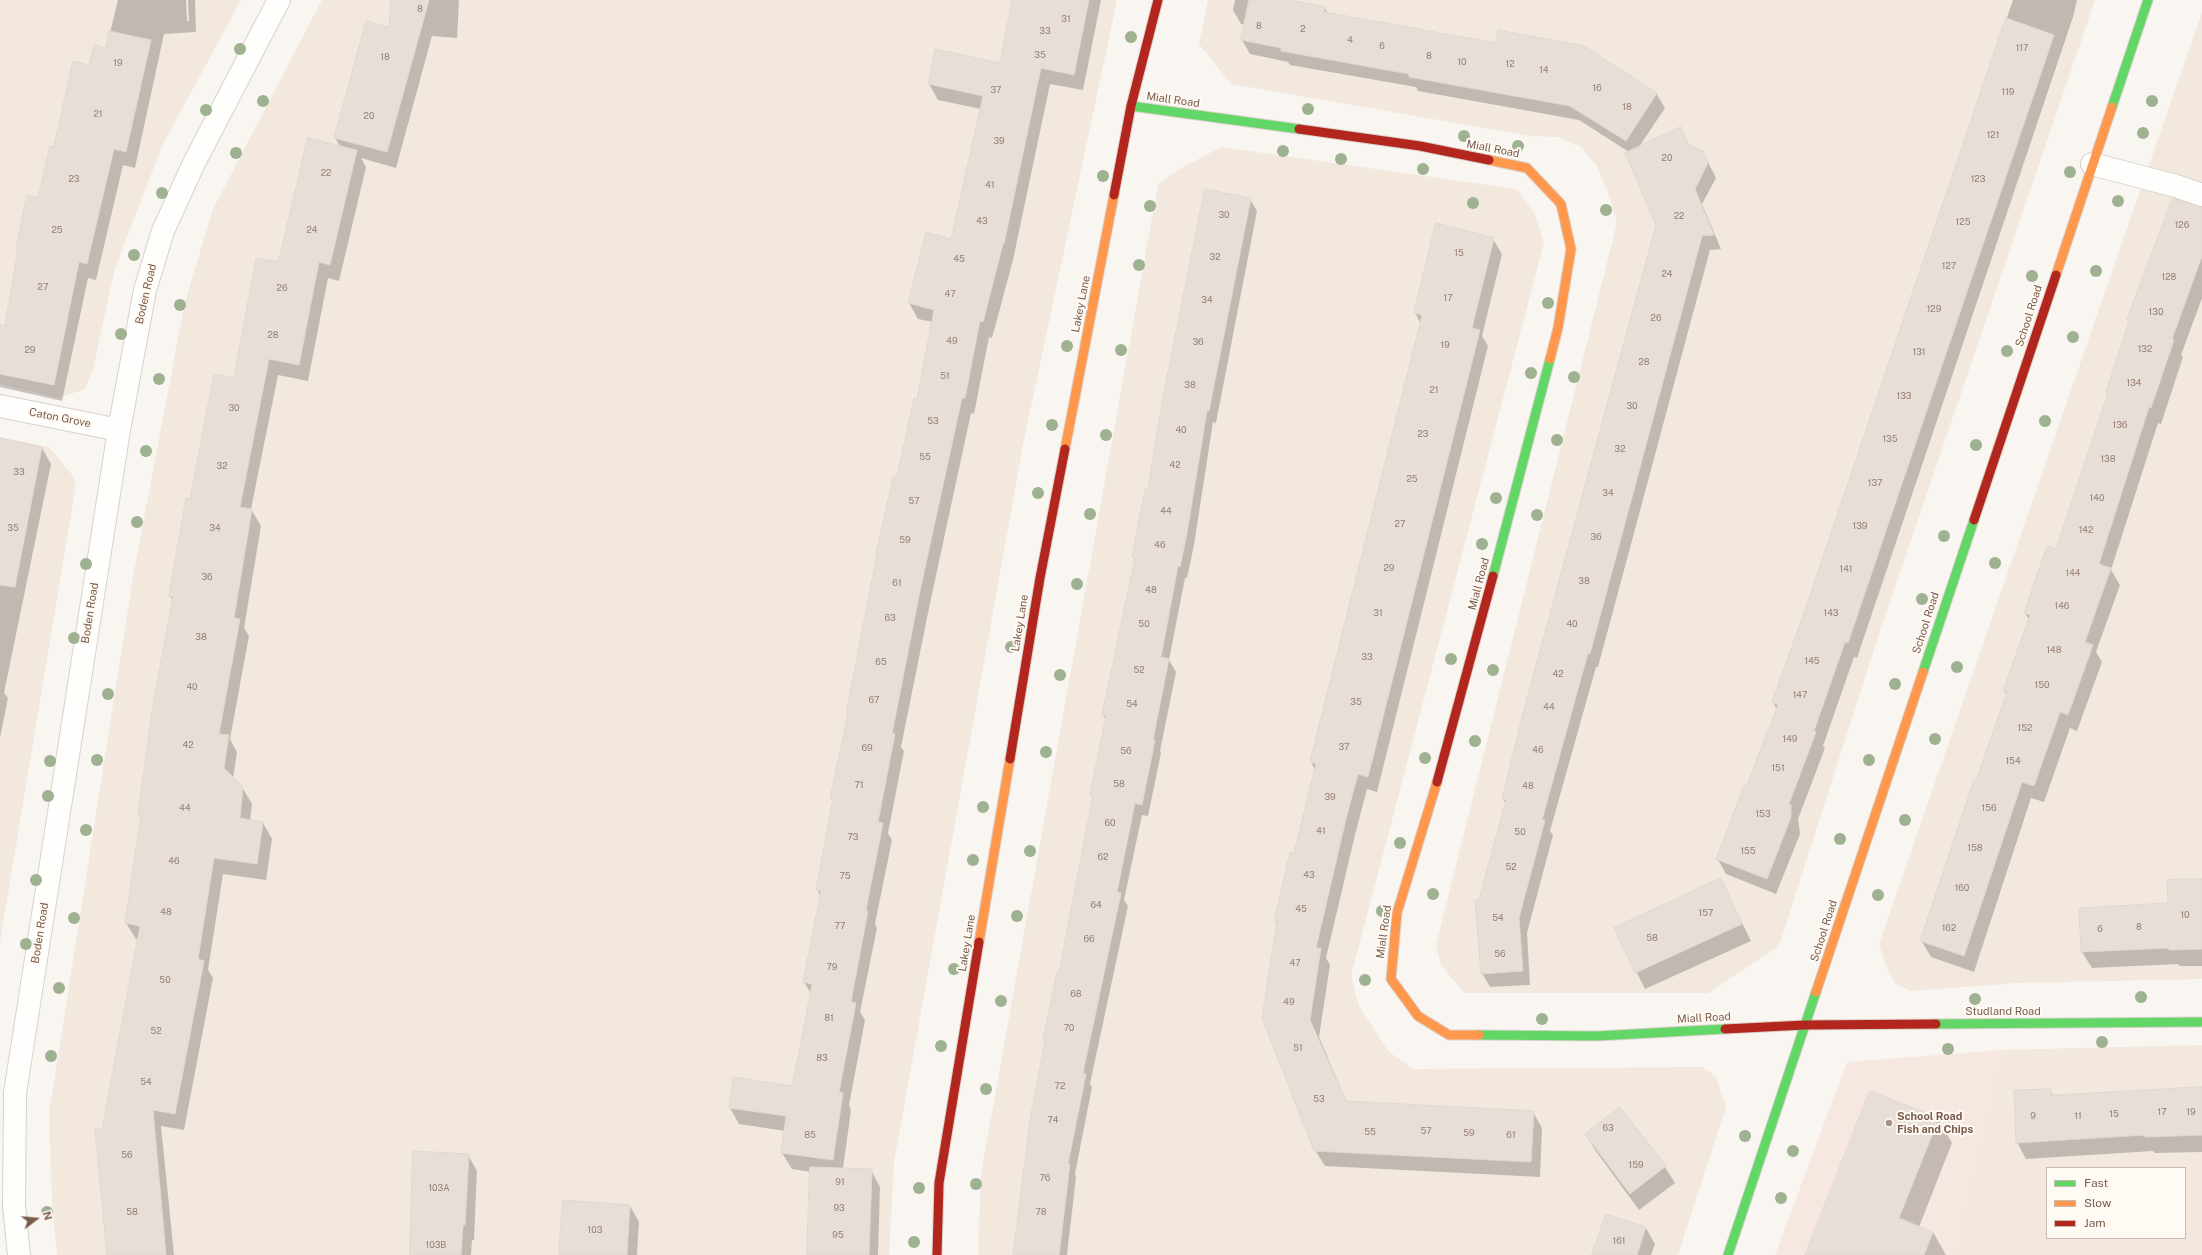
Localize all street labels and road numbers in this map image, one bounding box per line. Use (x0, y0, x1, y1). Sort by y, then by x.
street label: Miall Road (1145, 90, 1201, 110)
street label: Miall Road (1465, 137, 1521, 161)
street label: Boden Road (133, 263, 159, 325)
street label: Lakey Lane (1069, 274, 1093, 334)
street label: School Road (2013, 283, 2045, 349)
street label: Caton Grove (28, 406, 92, 430)
street label: Miall Road (1466, 556, 1492, 612)
street label: Boden Road (79, 582, 101, 644)
street label: School Road (1910, 590, 1942, 656)
street label: Lakey Lane (1009, 593, 1031, 653)
street label: School Road (1808, 898, 1840, 964)
street label: Boden Road (29, 902, 51, 964)
street label: Miall Road (1374, 904, 1394, 960)
street label: Lakey Lane (956, 913, 978, 973)
street label: Studland Road (1965, 1005, 2041, 1019)
street label: Miall Road (1677, 1010, 1731, 1026)

